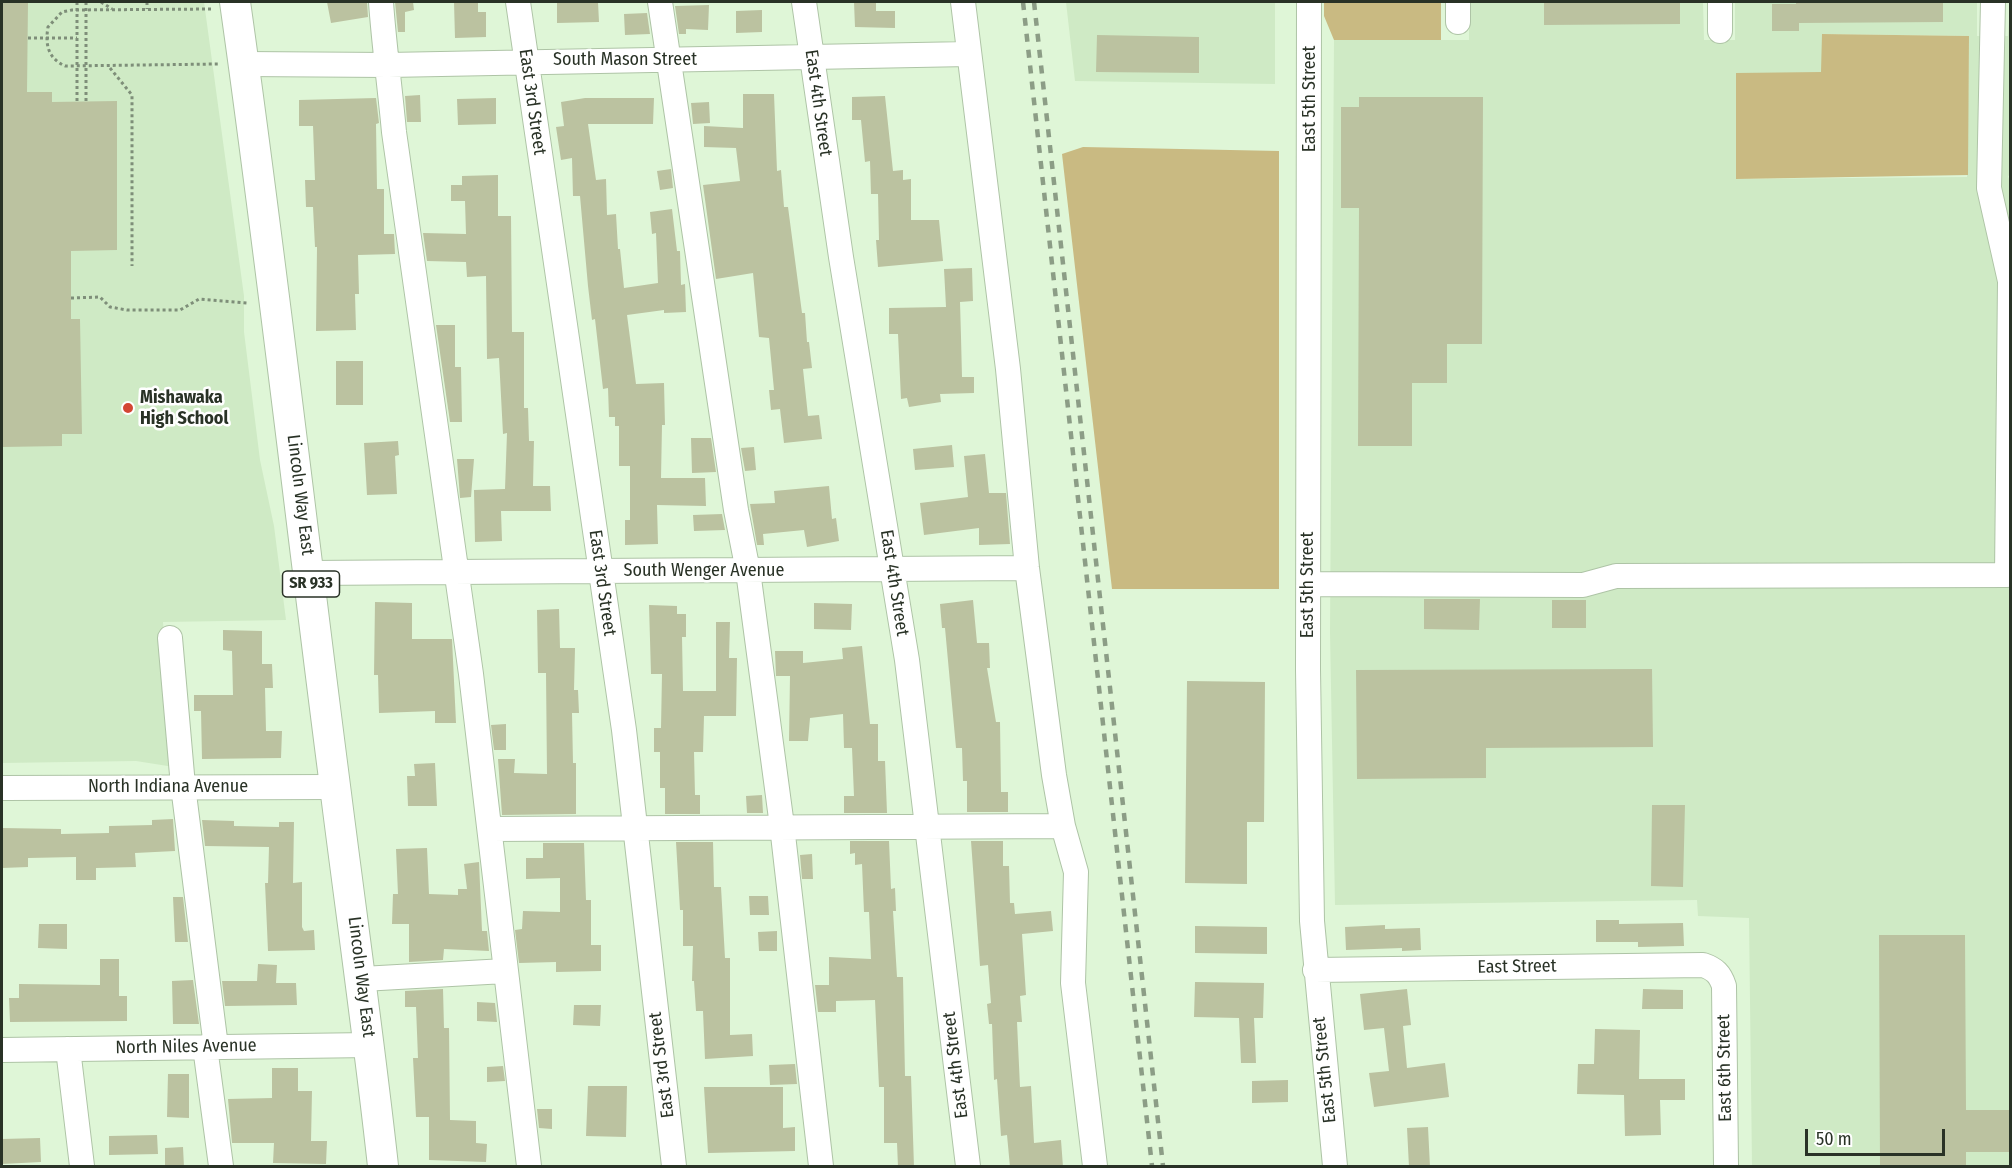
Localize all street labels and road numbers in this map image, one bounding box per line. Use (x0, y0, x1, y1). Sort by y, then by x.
street label: East 5th Street (1299, 46, 1321, 152)
street label: East 3rd Street (514, 48, 550, 156)
street label: East 4th Street (800, 48, 836, 158)
street label: South Mason Street (553, 49, 697, 71)
street label: Lincoln Way East (282, 433, 318, 557)
street label: East 4th Street (875, 528, 913, 638)
street label: East 3rd Street (584, 529, 620, 637)
street label: East 5th Street (1297, 532, 1319, 638)
street label: South Wenger Avenue (624, 560, 784, 582)
road number: SR 933 (282, 571, 340, 597)
street label: North Indiana Avenue (88, 776, 248, 798)
street label: Lincoln Way East (343, 915, 379, 1039)
street label: East Street (1477, 956, 1557, 978)
street label: East 4th Street (939, 1010, 973, 1120)
street label: East 3rd Street (645, 1011, 679, 1119)
street label: East 6th Street (1713, 1014, 1737, 1122)
street label: East 5th Street (1309, 1016, 1341, 1124)
street label: North Niles Avenue (115, 1035, 257, 1059)

